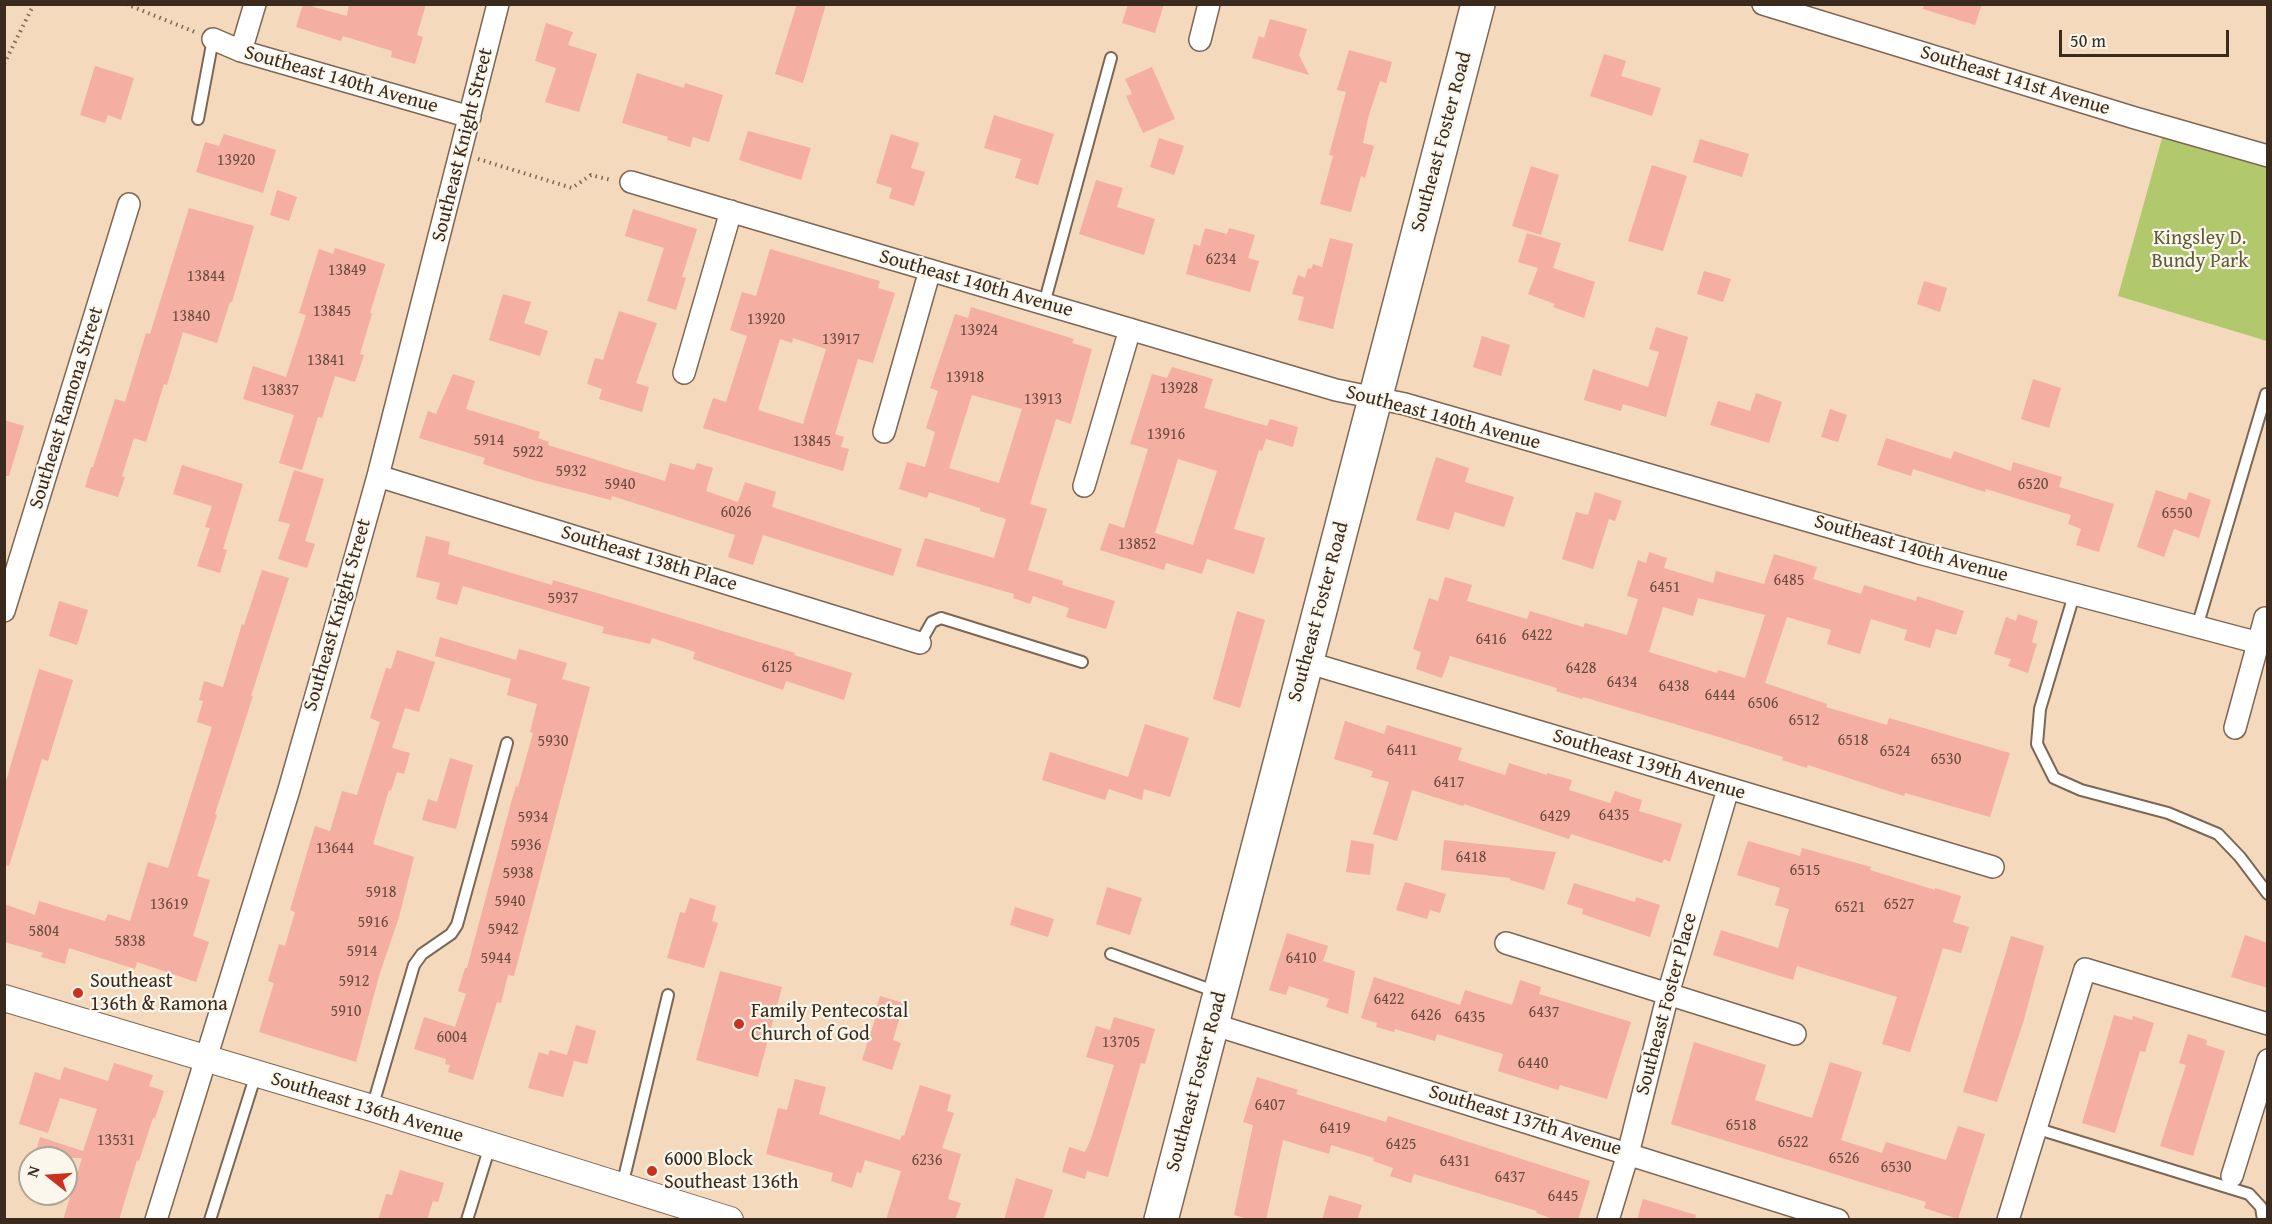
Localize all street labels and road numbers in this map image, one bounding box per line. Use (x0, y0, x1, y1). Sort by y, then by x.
street label: Southeast 140th Avenue (241, 41, 441, 119)
street label: Southeast 141st Avenue (1917, 41, 2113, 121)
street label: Southeast Knight Street (427, 45, 499, 245)
street label: Southeast Foster Road (1406, 49, 1478, 235)
street label: Southeast 140th Avenue (876, 245, 1076, 323)
street label: Southeast Ramona Street (25, 304, 109, 512)
street label: Southeast 140th Avenue (1343, 380, 1543, 456)
street label: Southeast 140th Avenue (1811, 510, 2011, 588)
street label: Southeast Knight Street (299, 516, 377, 714)
street label: Southeast Foster Road (1283, 519, 1355, 705)
street label: Southeast 138th Place (558, 521, 740, 597)
street label: Southeast 139th Avenue (1550, 724, 1748, 806)
street label: Southeast Foster Place (1631, 910, 1703, 1098)
street label: Southeast Foster Road (1161, 989, 1233, 1175)
street label: Southeast 136th Avenue (268, 1067, 466, 1149)
street label: Southeast 137th Avenue (1426, 1080, 1624, 1162)

